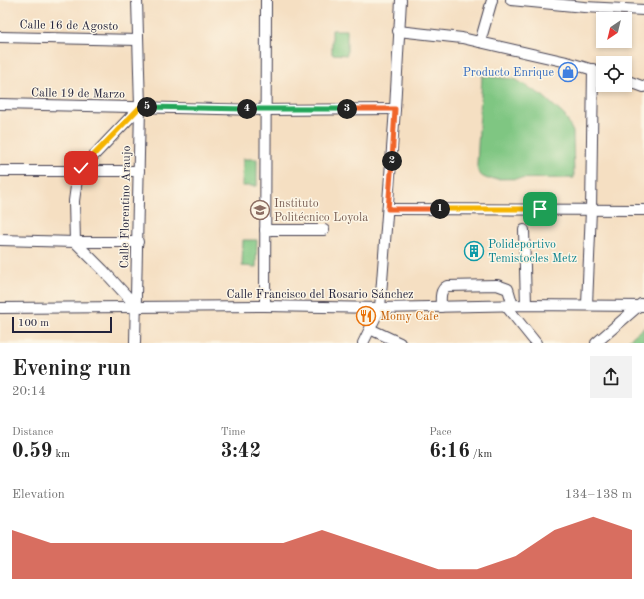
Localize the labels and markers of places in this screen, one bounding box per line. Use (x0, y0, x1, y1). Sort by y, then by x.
shop icon: Producto Enrique (557, 61, 579, 83)
place label: Producto Enrique (463, 67, 554, 79)
pin: 5 (137, 97, 157, 117)
pin: 4 (237, 99, 257, 119)
pin: 3 (337, 99, 357, 119)
pin (64, 151, 98, 185)
pin: 2 (382, 151, 402, 171)
pin (523, 192, 557, 226)
place label: Instituto Politécnico Loyola (274, 198, 368, 224)
school or university icon: Instituto Politécnico Loyola (249, 199, 271, 221)
pin: 1 (430, 199, 450, 219)
place label: Polideportivo Temistocles Metz (488, 239, 577, 265)
building icon: Polideportivo Temistocles Metz (463, 240, 485, 262)
restaurant icon: Momy Cafe (355, 305, 377, 327)
place label: Momy Cafe (380, 311, 439, 323)

